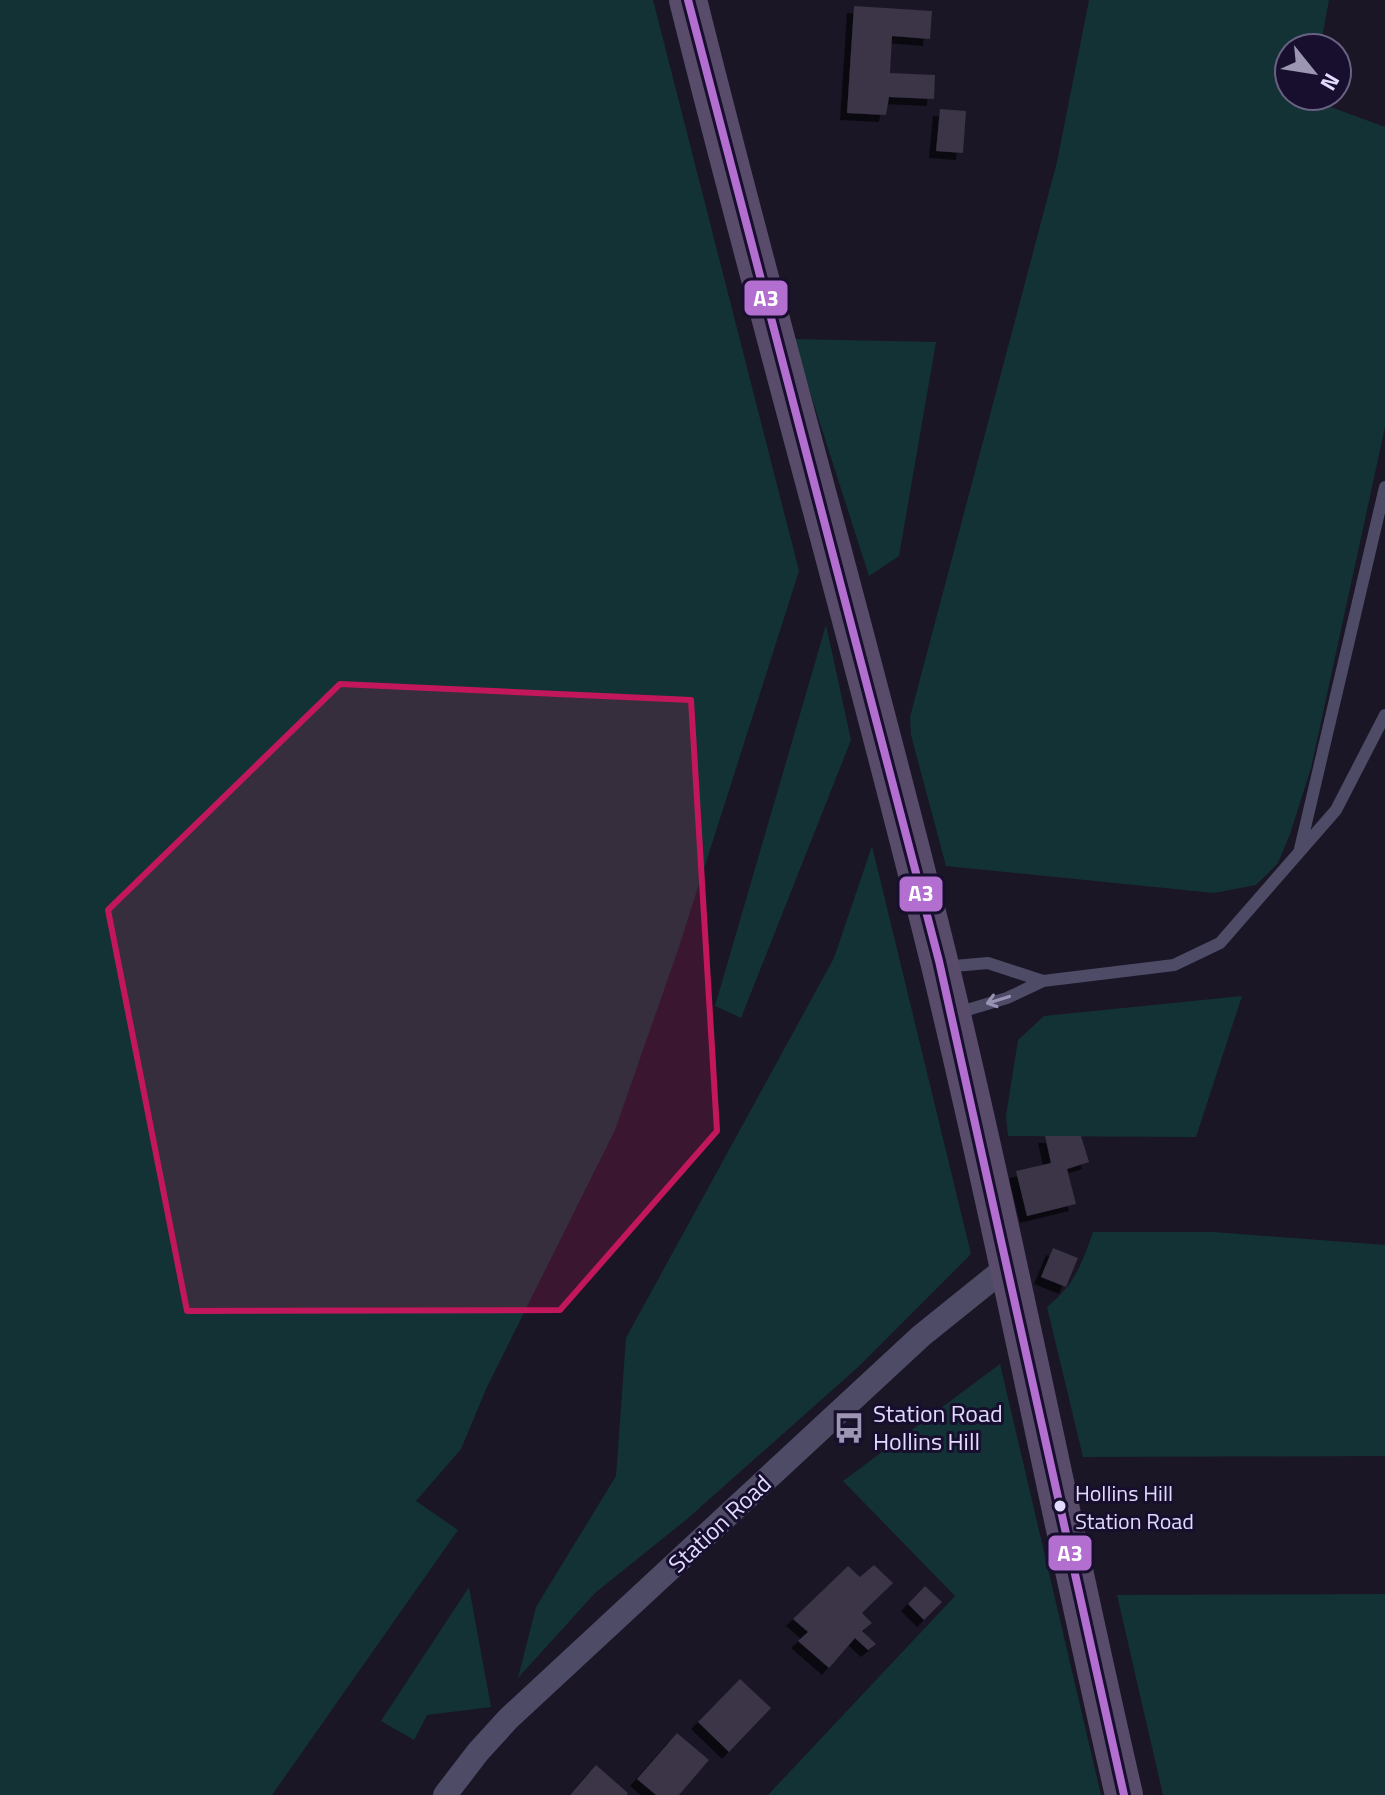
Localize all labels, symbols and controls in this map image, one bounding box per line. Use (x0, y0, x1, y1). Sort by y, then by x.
north arrow (1273, 32, 1353, 112)
text: N (1312, 67, 1349, 97)
line badge: A3 (743, 279, 789, 317)
text: A3 (753, 281, 779, 315)
line badge: A3 (898, 875, 944, 913)
text: A3 (908, 876, 934, 910)
one-way arrow (985, 994, 1010, 1009)
place label: Station Road Hollins Hill (873, 1395, 1003, 1459)
bus stop icon: Station Road Hollins Hill (832, 1411, 866, 1445)
street label: Station Road (660, 1466, 779, 1581)
place label: Hollins Hill Station Road (1075, 1476, 1194, 1538)
marker: Hollins Hill Station Road (1052, 1498, 1068, 1514)
line badge: A3 (1047, 1534, 1093, 1572)
text: A3 (1057, 1536, 1083, 1570)

